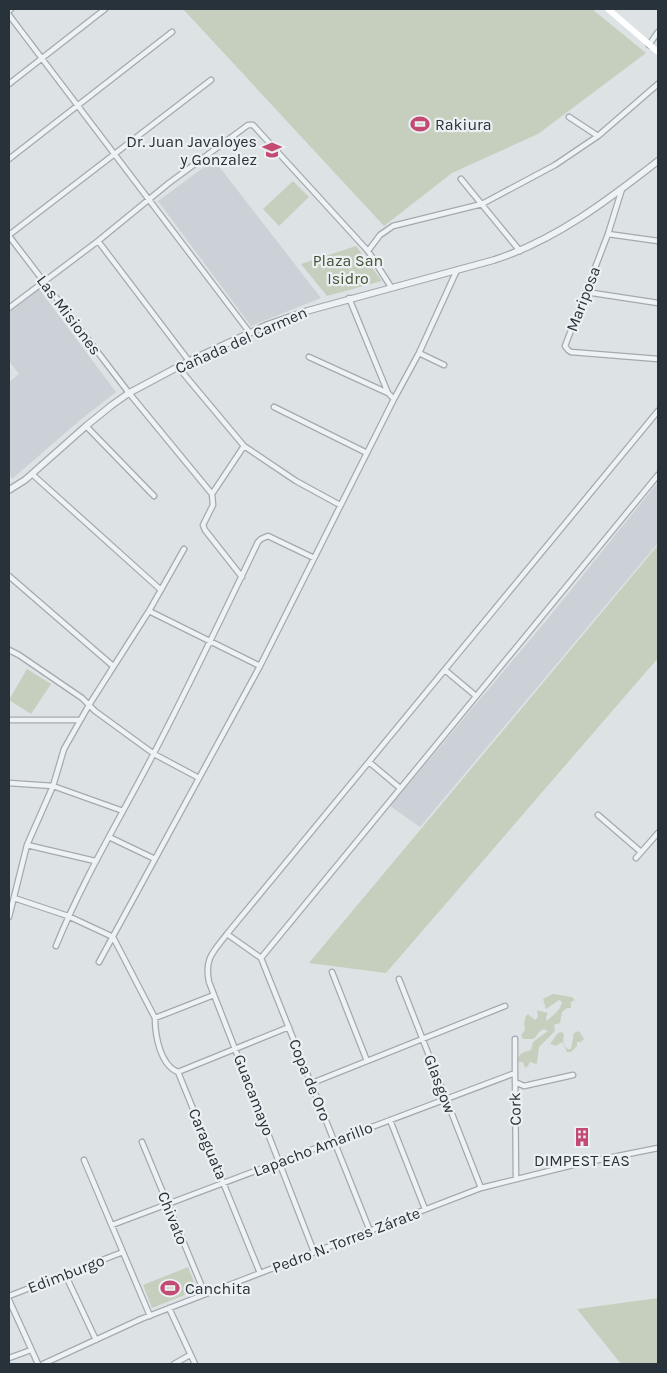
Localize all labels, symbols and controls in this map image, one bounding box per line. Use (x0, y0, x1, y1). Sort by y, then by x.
sports icon: Rakiura (409, 113, 431, 135)
place label: Rakiura (435, 115, 492, 134)
place label: Dr. Juan Javaloyes y Gonzalez (126, 132, 257, 169)
school or university icon: Dr. Juan Javaloyes y Gonzalez (261, 139, 283, 161)
park label: Plaza San Isidro (313, 251, 383, 288)
street label: Mariposa (562, 264, 604, 334)
street label: Las Misiones (33, 271, 105, 359)
street label: Cañada del Carmen (172, 302, 310, 378)
street label: Copa de Oro (285, 1036, 335, 1124)
street label: Guacamayo (230, 1052, 278, 1138)
street label: Glasgow (420, 1052, 460, 1116)
street label: Cork (505, 1092, 525, 1126)
street label: Caraguata (184, 1106, 232, 1182)
street label: Lapacho Amarillo (251, 1118, 375, 1180)
building icon: DIMPEST EAS (571, 1126, 593, 1148)
place label: DIMPEST EAS (534, 1151, 630, 1170)
street label: Chivato (154, 1189, 192, 1247)
street label: Pedro N. Torres Zárate (269, 1203, 423, 1277)
street label: Edimburgo (25, 1251, 107, 1297)
sports icon: Canchita (159, 1277, 181, 1299)
place label: Canchita (185, 1279, 251, 1298)

